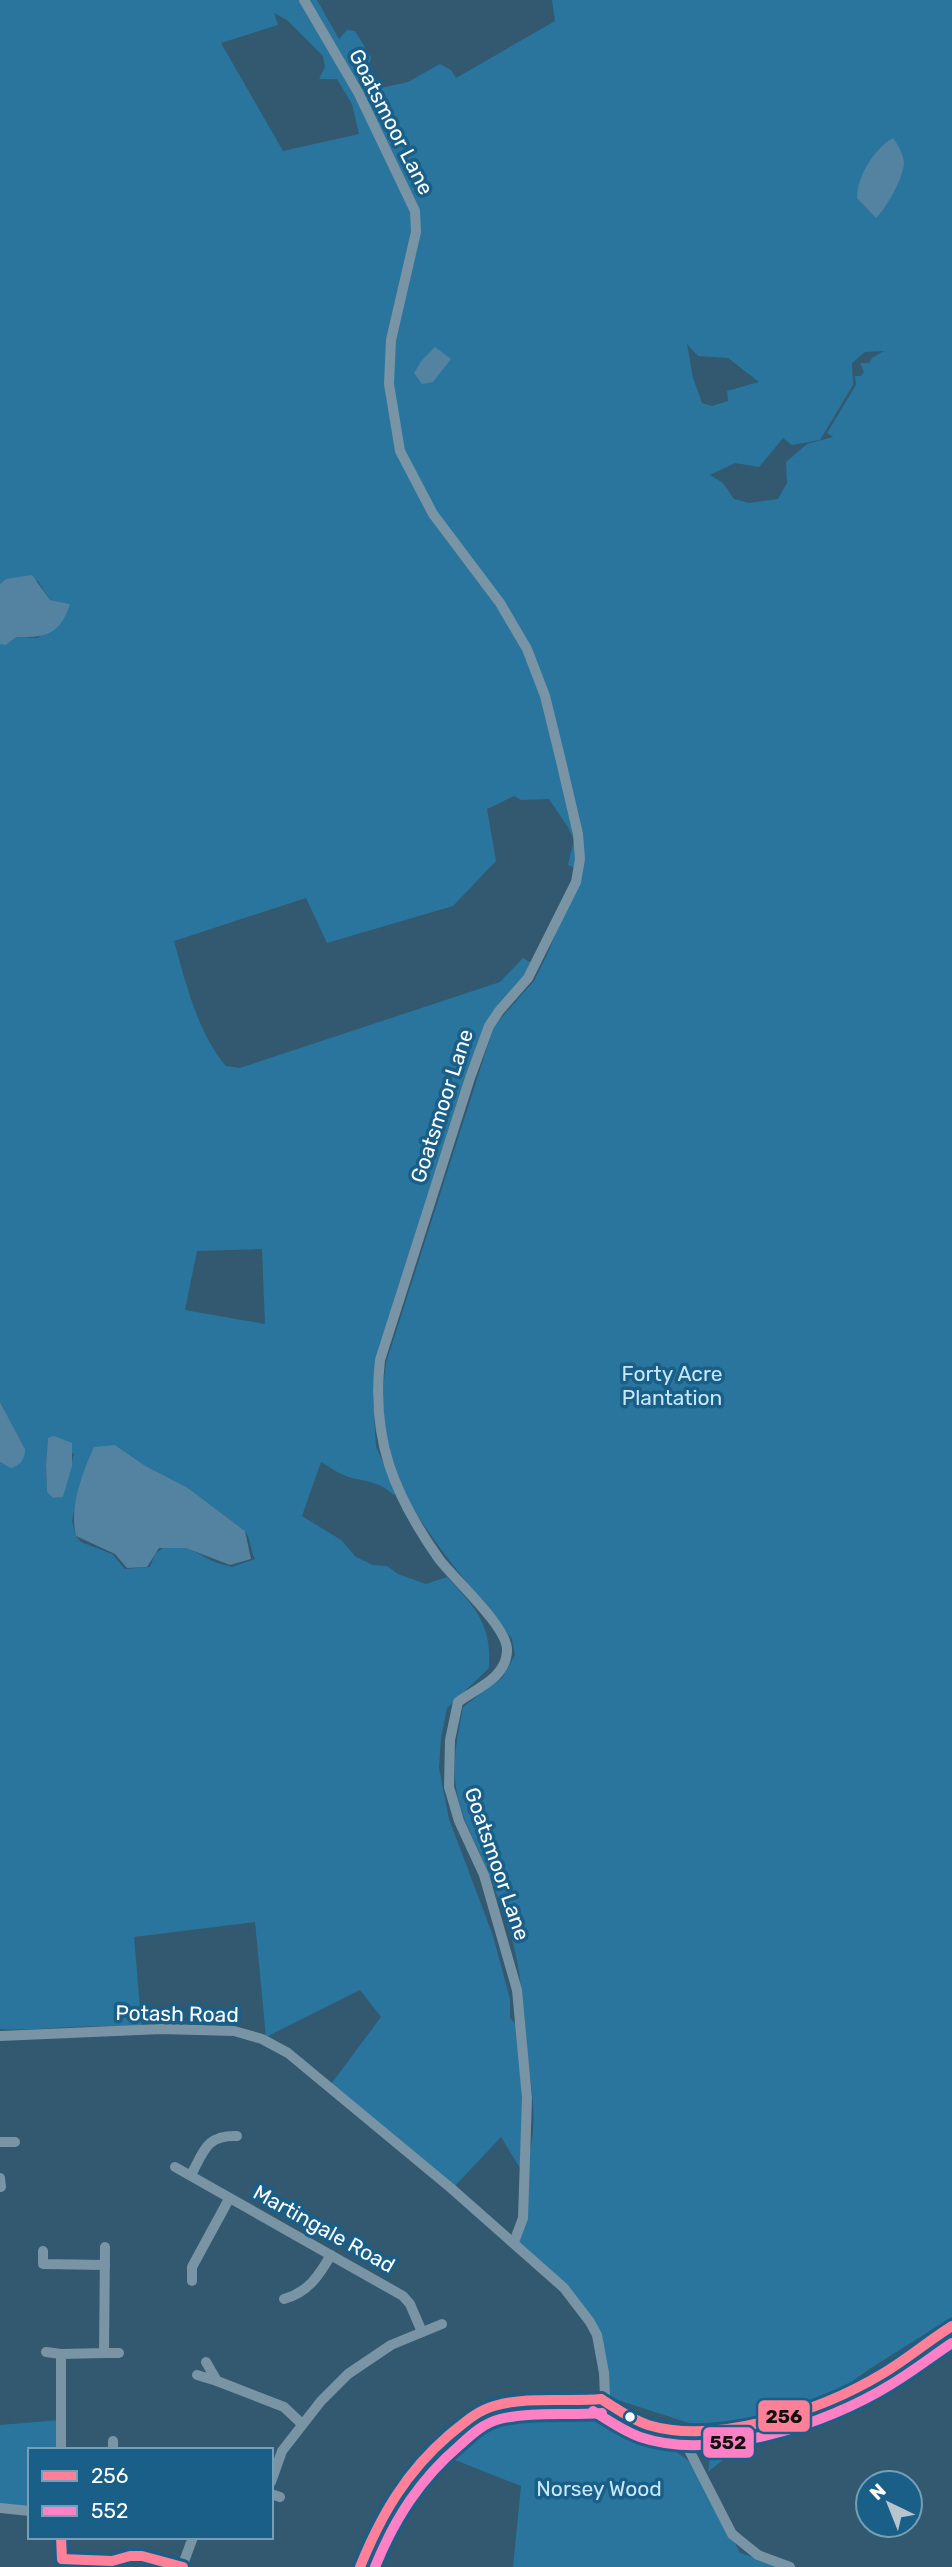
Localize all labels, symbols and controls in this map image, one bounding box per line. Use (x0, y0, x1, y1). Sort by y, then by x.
street label: Goatsmoor Lane (344, 45, 439, 199)
street label: Goatsmoor Lane (405, 1026, 478, 1186)
park label: Forty Acre Plantation (622, 1361, 722, 1410)
street label: Goatsmoor Lane (460, 1784, 535, 1944)
street label: Potash Road (115, 2000, 239, 2027)
street label: Martingale Road (249, 2179, 399, 2278)
line badge: 256 (757, 2399, 811, 2433)
text: 256 (766, 2405, 803, 2428)
unlabelled marker (623, 2410, 637, 2424)
line badge: 552 (702, 2426, 755, 2459)
text: 552 (710, 2431, 746, 2454)
legend (28, 2448, 273, 2539)
text: 256 (91, 2463, 128, 2488)
north arrow (854, 2469, 924, 2539)
park label: Norsey Wood (536, 2476, 662, 2501)
text: N (865, 2479, 891, 2505)
text: 552 (91, 2498, 128, 2523)

